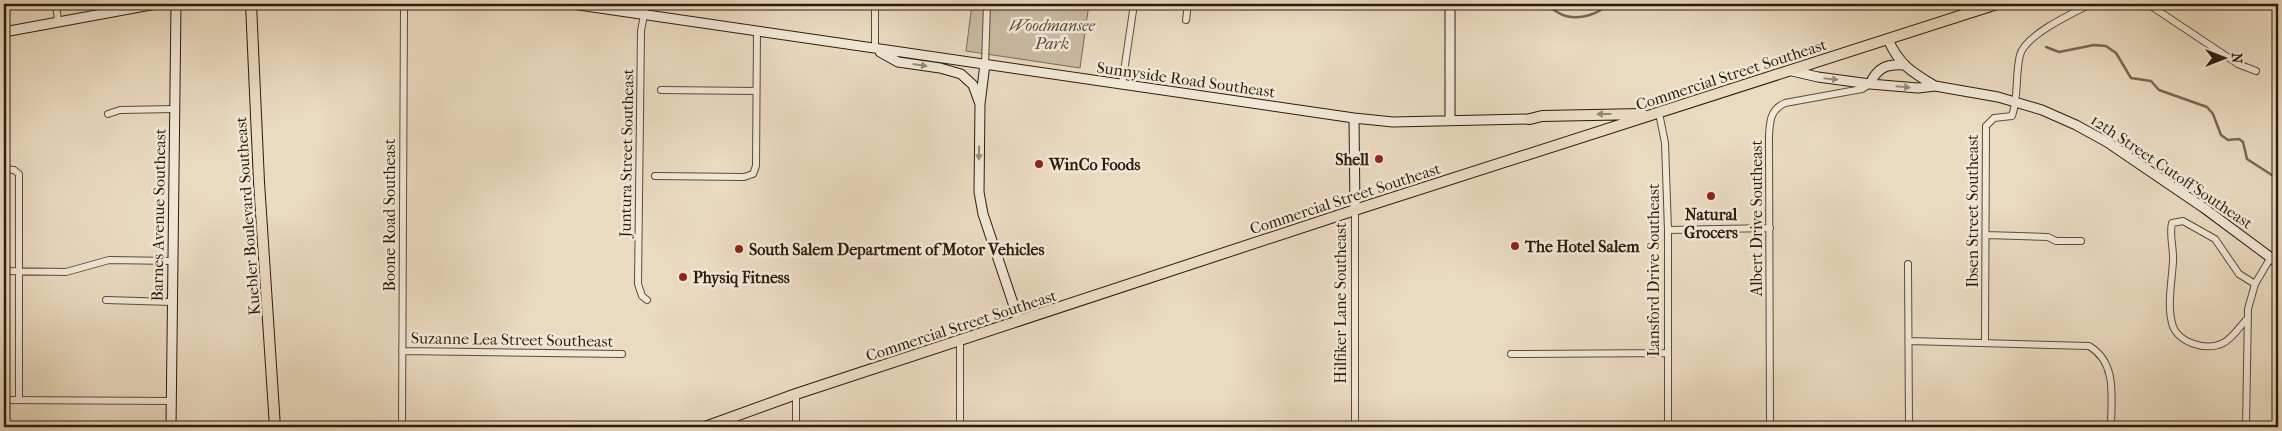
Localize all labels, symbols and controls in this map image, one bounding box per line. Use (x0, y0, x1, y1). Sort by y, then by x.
park label: Woodmansee Park (1009, 16, 1096, 53)
north arrow (2200, 32, 2250, 82)
street label: Commercial Street Southeast (1633, 35, 1829, 114)
text: N (2228, 53, 2245, 64)
street label: Sunnyside Road Southeast (1095, 58, 1277, 101)
one-way arrow (912, 61, 928, 69)
street label: Juntura Street Southeast (615, 68, 637, 240)
one-way arrow (1823, 75, 1839, 83)
one-way arrow (1895, 83, 1911, 91)
one-way arrow (1596, 110, 1612, 118)
street label: 12th Street Cutoff Southeast (2087, 110, 2256, 233)
street label: Kuebler Boulevard Southeast (231, 116, 264, 316)
street label: Barnes Avenue Southeast (147, 128, 170, 302)
street label: Ibsen Street Southeast (1963, 134, 1982, 288)
street label: Boone Road Southeast (380, 138, 399, 291)
street label: Albert Drive Southeast (1747, 140, 1766, 297)
one-way arrow (975, 145, 983, 161)
place label: Shell (1335, 150, 1370, 169)
marker: Shell (1373, 153, 1385, 165)
place label: WinCo Foods (1048, 155, 1140, 174)
marker: WinCo Foods (1033, 158, 1045, 170)
street label: Commercial Street Southeast (1247, 159, 1443, 238)
street label: Lansford Drive Southeast (1644, 183, 1663, 357)
marker: Natural Grocers (1705, 190, 1717, 202)
place label: Natural Grocers (1684, 205, 1738, 242)
street label: Hilfiker Lane Southeast (1331, 222, 1350, 384)
place label: The Hotel Salem (1524, 237, 1640, 256)
place label: South Salem Department of Motor Vehicles (749, 240, 1045, 260)
marker: The Hotel Salem (1509, 240, 1521, 252)
marker: South Salem Department of Motor Vehicles (733, 243, 745, 255)
place label: Physiq Fitness (693, 268, 790, 288)
marker: Physiq Fitness (677, 271, 689, 283)
street label: Commercial Street Southeast (863, 286, 1059, 365)
street label: Suzanne Lea Street Southeast (411, 328, 614, 351)

